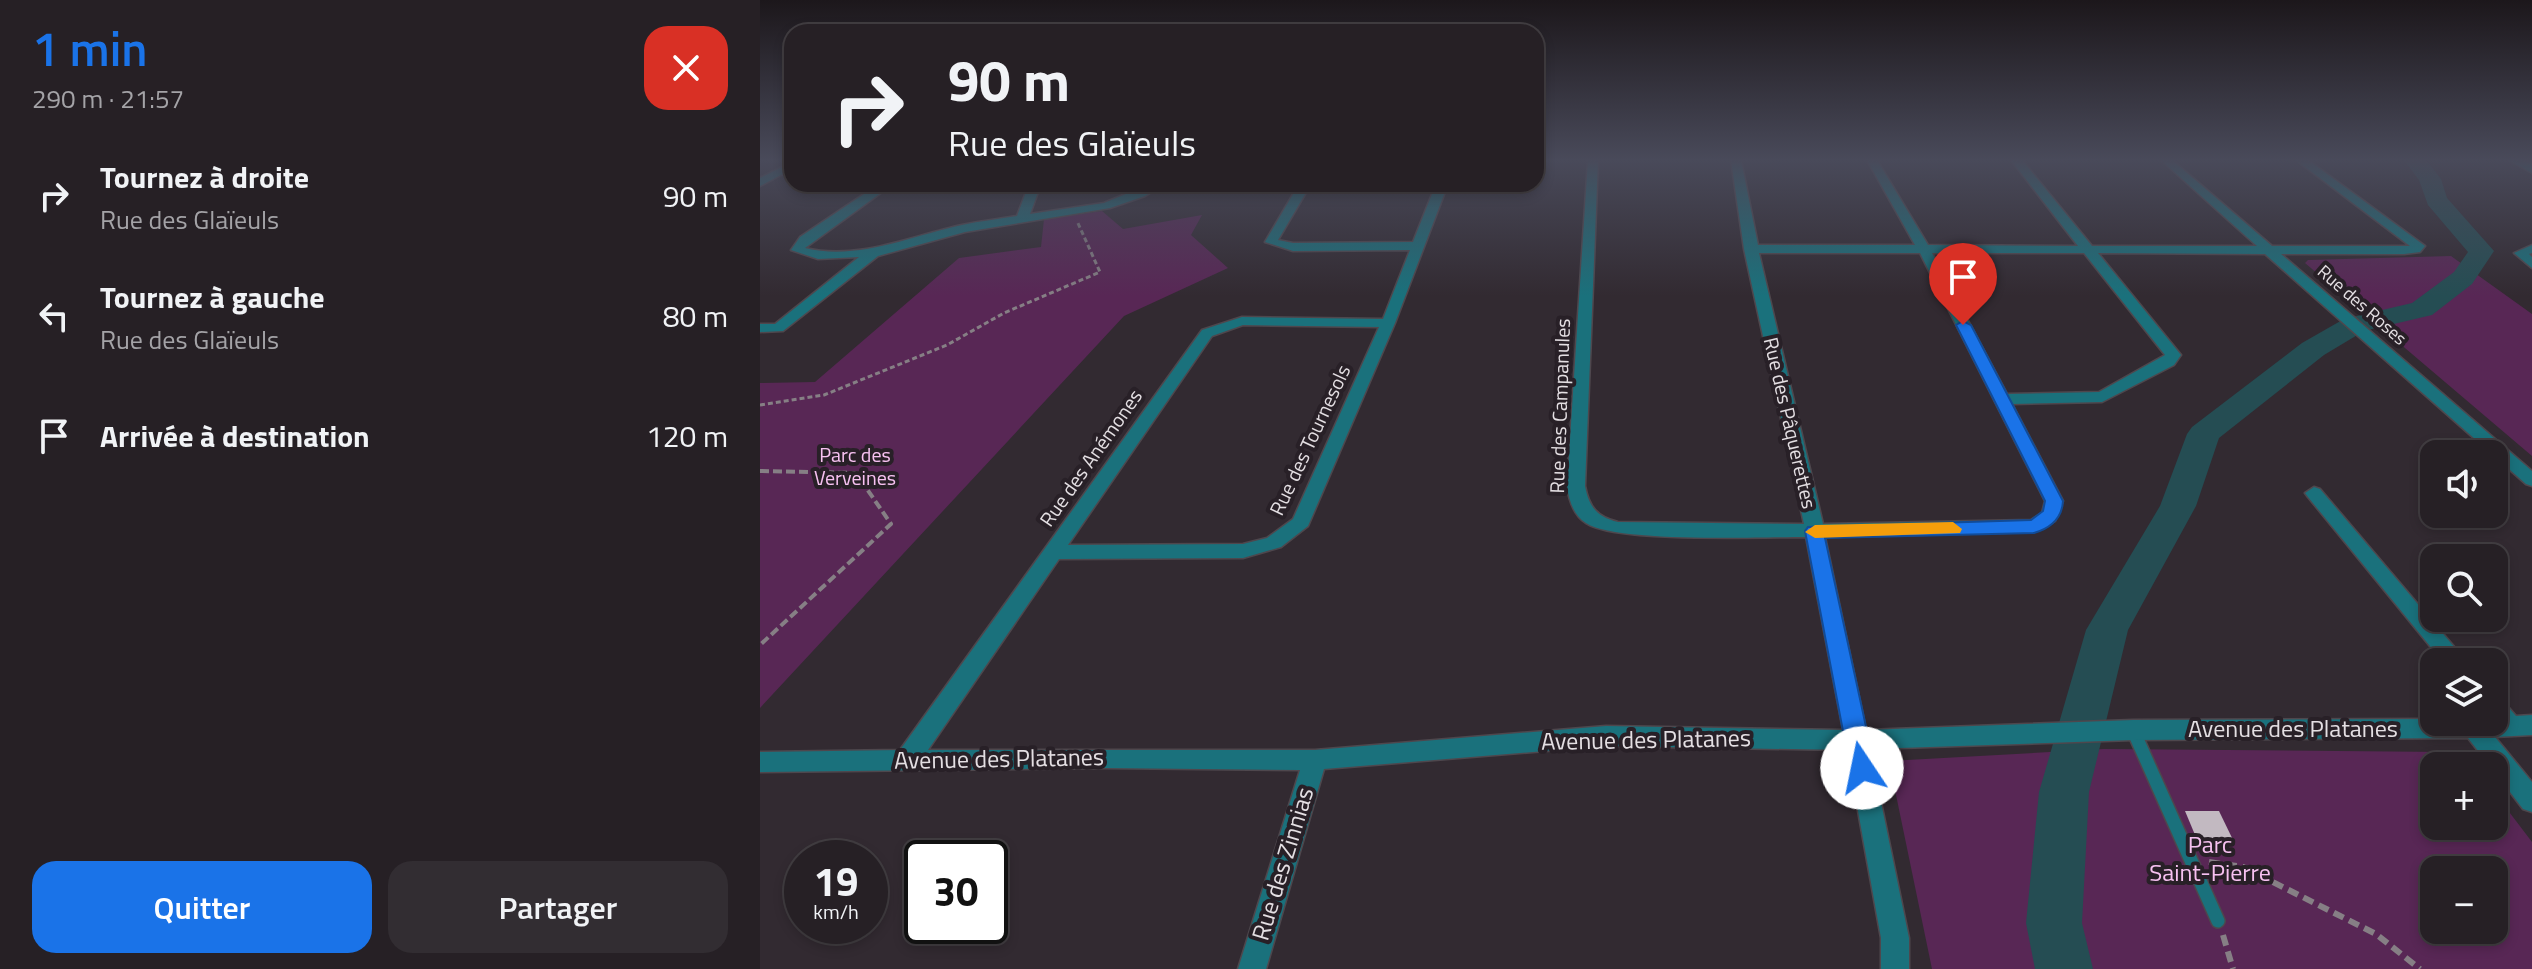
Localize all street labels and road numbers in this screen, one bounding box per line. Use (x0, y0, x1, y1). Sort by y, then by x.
street label: Rue des Roses (2312, 258, 2413, 351)
street label: Rue des Campanules (1541, 318, 1578, 494)
street label: Rue des Pâquerettes (1756, 334, 1825, 512)
street label: Rue des Tournesols (1261, 359, 1358, 520)
street label: Rue des Anémones (1031, 382, 1150, 533)
street label: Avenue des Platanes (2188, 710, 2398, 746)
street label: Avenue des Platanes (1541, 719, 1751, 759)
street label: Avenue des Platanes (894, 738, 1104, 778)
street label: Rue des Zinnias (1242, 783, 1322, 945)

